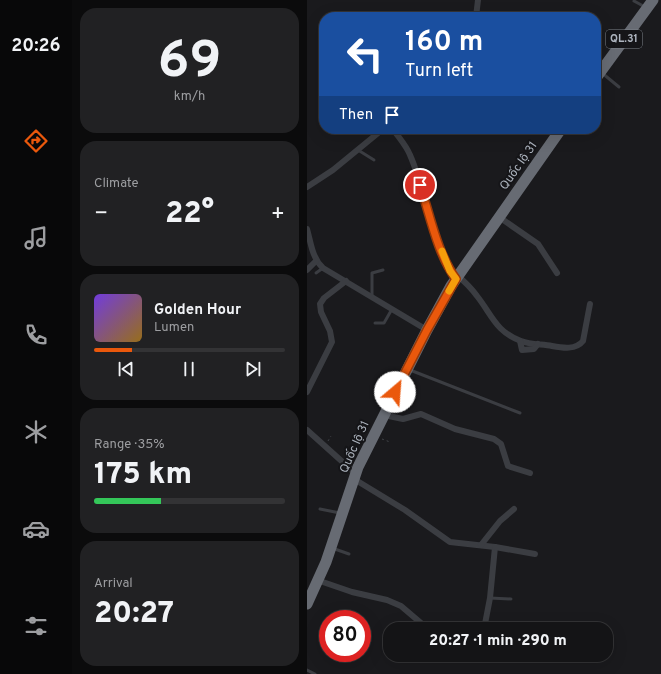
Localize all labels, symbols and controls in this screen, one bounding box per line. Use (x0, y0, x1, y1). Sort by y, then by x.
text: 160 m (405, 25, 483, 61)
icon: left (339, 28, 391, 80)
text: 69 (157, 30, 222, 96)
road number: QL.31 (606, 30, 642, 48)
text: 20:26 (11, 35, 61, 58)
text: Turn left (405, 60, 473, 83)
text: km/h (174, 89, 205, 105)
icon: arrive (381, 104, 403, 126)
text: Then (339, 106, 373, 125)
icon: directions (22, 127, 50, 155)
street label: Quốc lộ 31 (496, 139, 542, 193)
pin (403, 168, 437, 202)
icon: arrive (409, 174, 431, 196)
text: Climate (94, 176, 139, 192)
text: 22° (165, 196, 214, 233)
text: − (94, 201, 108, 228)
text: + (271, 201, 285, 228)
icon: music (22, 224, 50, 252)
text: Golden Hour (154, 301, 241, 320)
text: Lumen (154, 320, 194, 336)
icon: phone (22, 321, 50, 349)
icon: previous (115, 358, 137, 380)
icon: pause (178, 358, 200, 380)
icon: next (242, 358, 264, 380)
position arrow (374, 371, 416, 413)
icon: climate (22, 418, 50, 446)
street label: Quốc lộ 31 (336, 418, 374, 476)
text: Range · 35% (94, 437, 165, 453)
text: 175 km (94, 457, 192, 494)
icon: car (22, 515, 50, 543)
text: Arrival (94, 576, 133, 592)
text: 20:27 (94, 596, 174, 633)
speed limit sign: 80 (319, 610, 371, 662)
icon: filters (22, 612, 50, 640)
text: 20:27 · 1 min · 290 m (429, 632, 567, 651)

